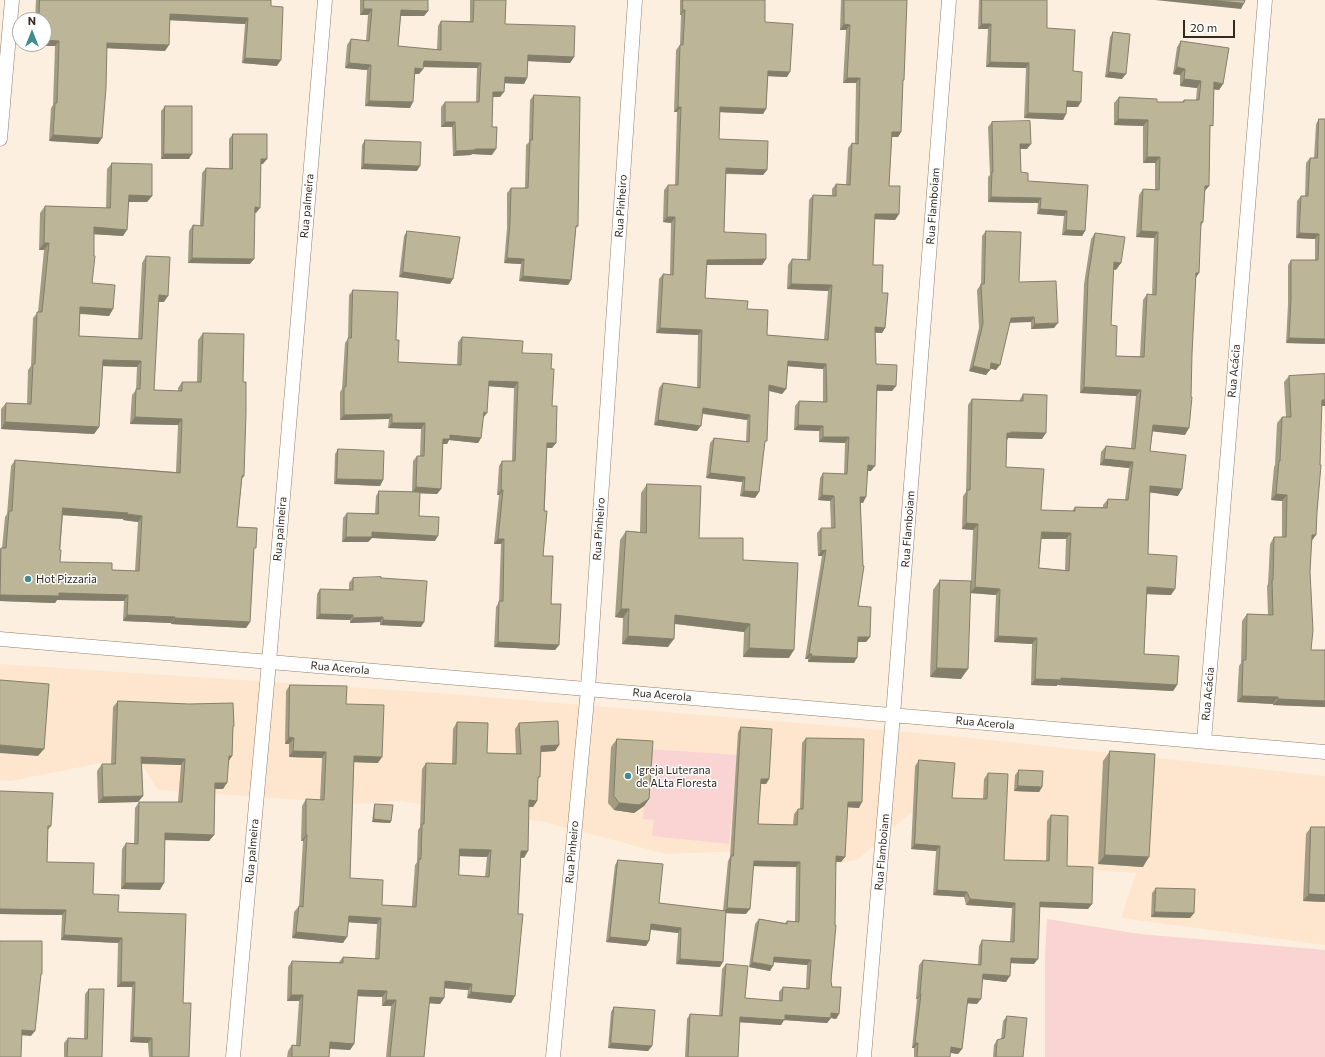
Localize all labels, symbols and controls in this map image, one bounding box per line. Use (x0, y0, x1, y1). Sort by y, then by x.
north arrow (12, 12, 52, 52)
scale bar (1185, 12, 1237, 38)
text: N (28, 14, 36, 27)
text: 20 m (1190, 20, 1217, 34)
street label: Rua Flamboiam (924, 167, 942, 245)
street label: Rua palmeira (298, 173, 316, 239)
street label: Rua Pinheiro (612, 174, 630, 238)
street label: Rua Acácia (1225, 344, 1243, 398)
street label: Rua Flamboiam (899, 490, 917, 568)
street label: Rua palmeira (271, 496, 289, 562)
street label: Rua Pinheiro (590, 497, 608, 561)
place label: Hot Pizzaria (36, 572, 97, 586)
marker: Hot Pizzaria (23, 574, 33, 584)
street label: Rua Acerola (310, 659, 370, 677)
street label: Rua Acácia (1199, 667, 1217, 721)
street label: Rua Acerola (632, 686, 692, 704)
street label: Rua Acerola (955, 714, 1015, 732)
place label: Igreja Luterana de ALta Floresta (636, 763, 717, 789)
marker: Igreja Luterana de ALta Floresta (623, 771, 633, 781)
street label: Rua Flamboiam (872, 813, 892, 891)
street label: Rua palmeira (243, 818, 261, 884)
street label: Rua Pinheiro (563, 820, 581, 884)

